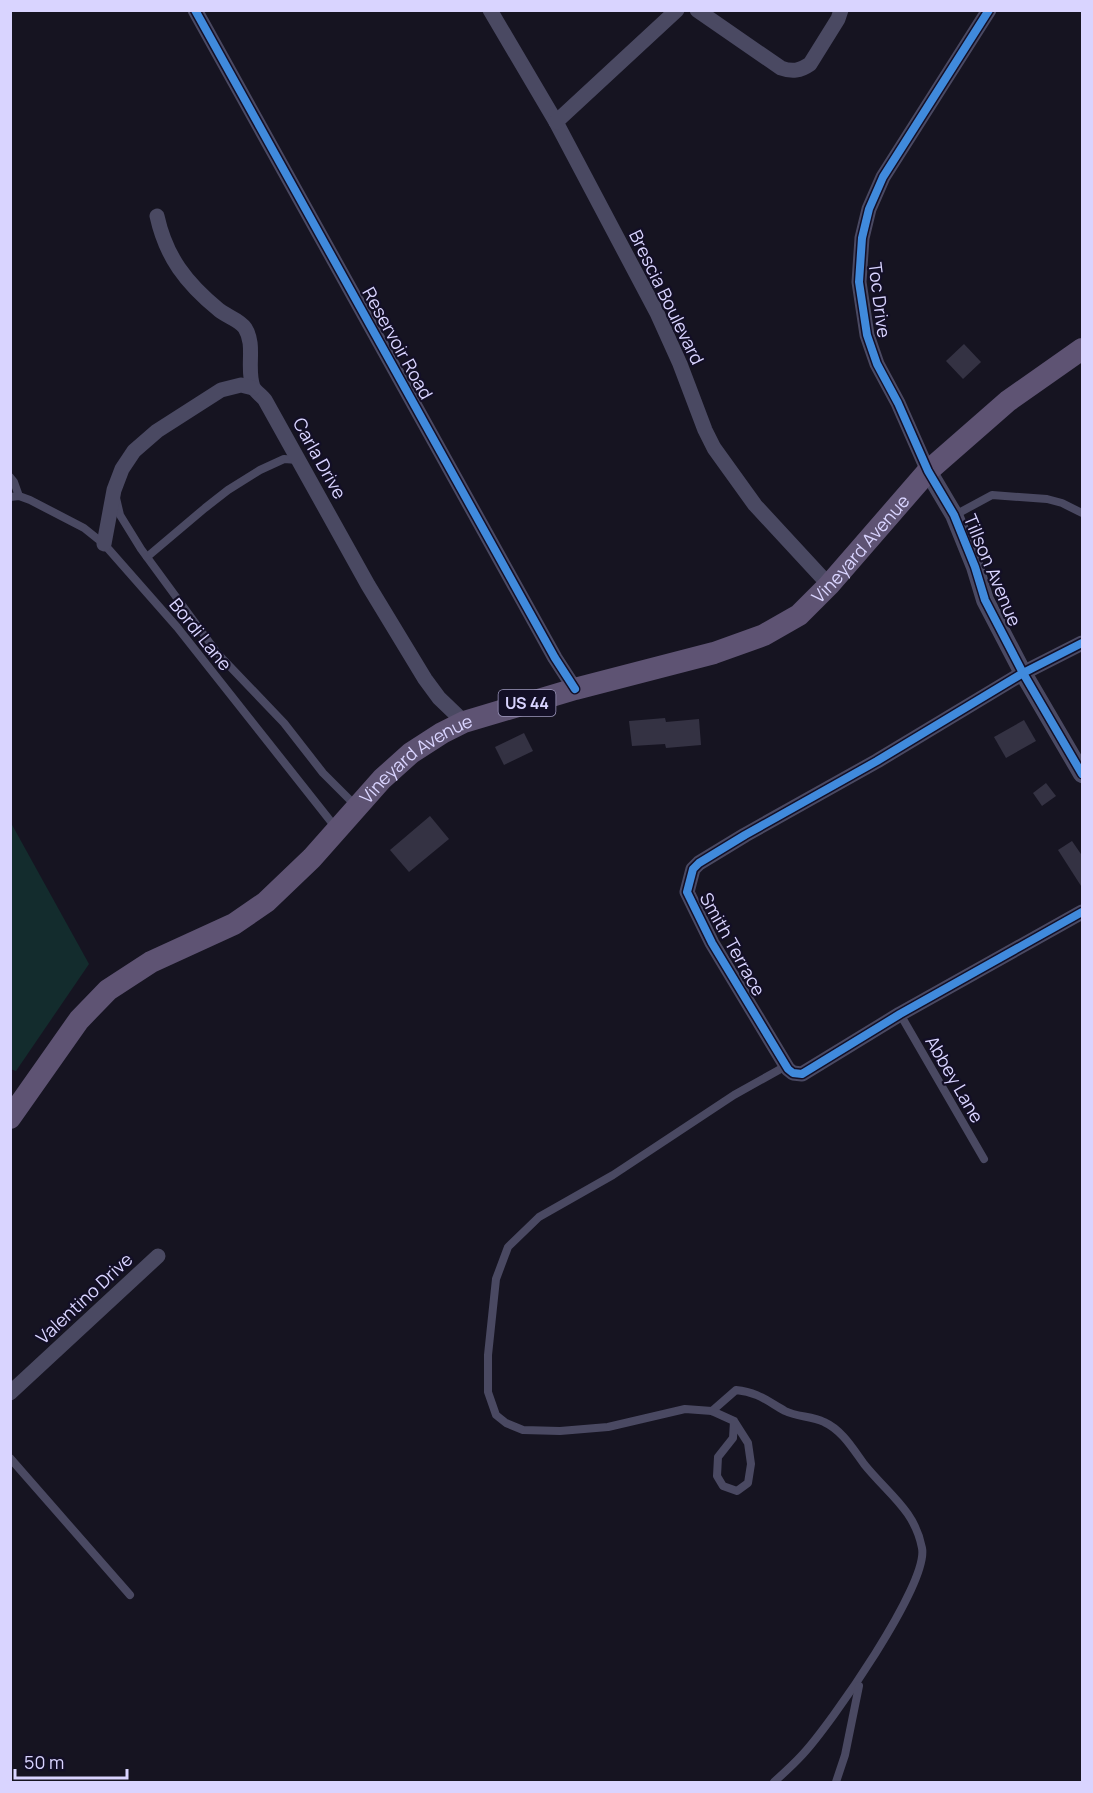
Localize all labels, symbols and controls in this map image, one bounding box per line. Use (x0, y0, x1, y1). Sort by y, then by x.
street label: Brescia Boulevard (624, 226, 710, 368)
street label: Toc Drive (863, 261, 897, 339)
street label: Reservoir Road (357, 283, 439, 403)
street label: Carla Drive (288, 413, 352, 503)
street label: Vineyard Avenue (806, 489, 915, 608)
street label: Tillson Avenue (959, 510, 1027, 630)
street label: Bordi Lane (164, 593, 238, 675)
road number: US 44 (498, 690, 556, 716)
street label: Vineyard Avenue (354, 708, 475, 808)
street label: Smith Terrace (695, 888, 771, 1000)
street label: Abbey Lane (920, 1031, 990, 1127)
street label: Valentino Drive (31, 1247, 137, 1349)
scale bar (15, 1742, 128, 1780)
text: 50 m (24, 1750, 64, 1774)

